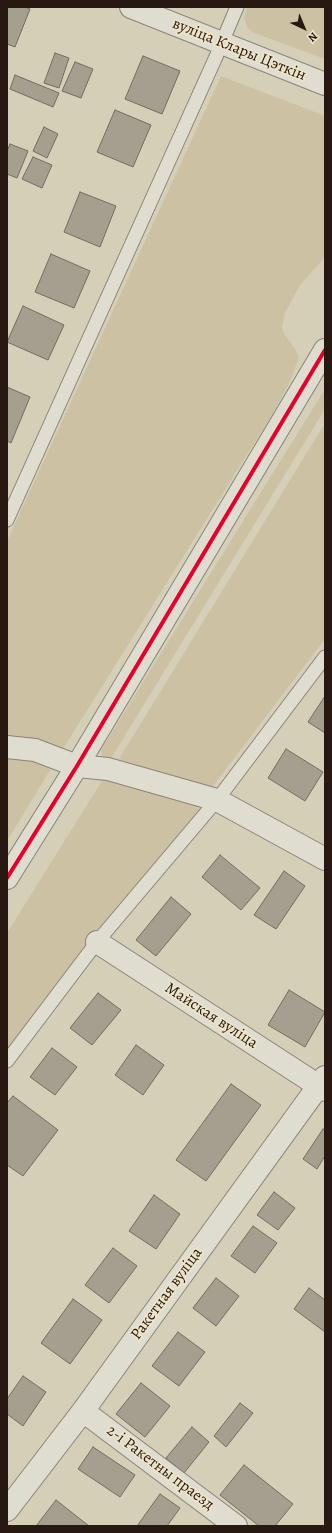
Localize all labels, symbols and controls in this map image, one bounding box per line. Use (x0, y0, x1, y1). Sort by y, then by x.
north arrow (284, 8, 324, 48)
street label: вуліца Клары Цэткін (169, 14, 309, 86)
text: N (305, 29, 321, 45)
street label: Майская вуліца (161, 979, 261, 1053)
street label: Ракетная вуліца (127, 1244, 207, 1344)
street label: 2-і Ракетны праезд (102, 1421, 218, 1515)

